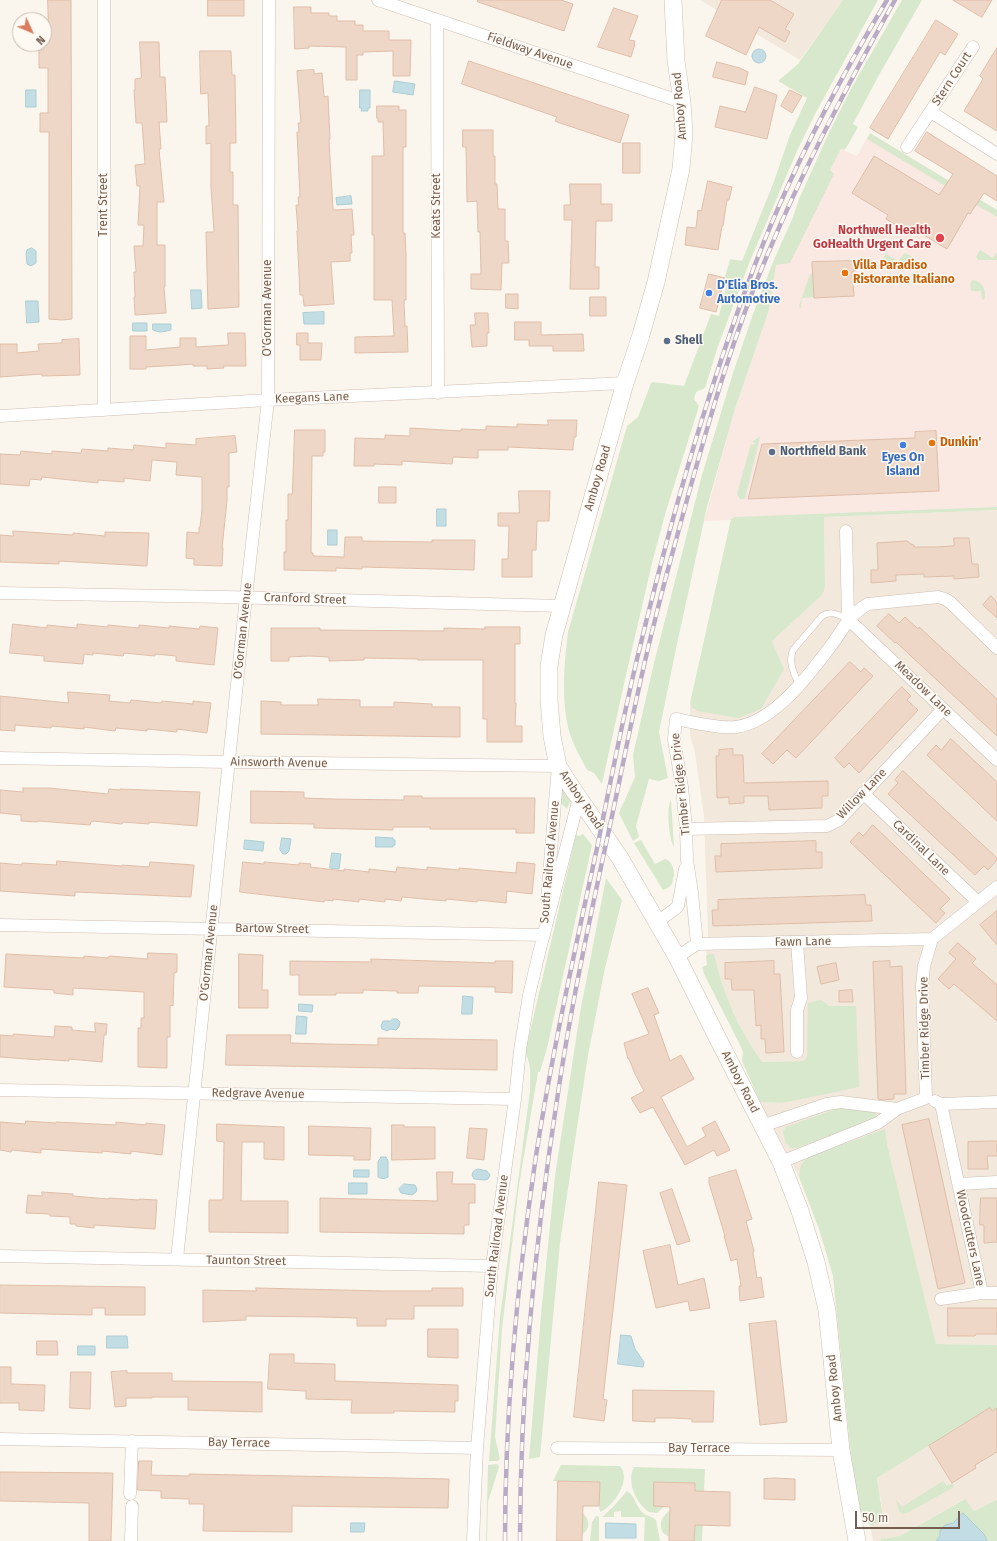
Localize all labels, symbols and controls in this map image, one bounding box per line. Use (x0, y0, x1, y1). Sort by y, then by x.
north arrow (12, 12, 52, 52)
street label: Fieldway Avenue (485, 30, 575, 72)
text: N (33, 33, 47, 47)
street label: Stern Court (929, 49, 975, 109)
street label: Amboy Road (670, 71, 690, 141)
street label: Trent Street (97, 173, 111, 237)
street label: Keats Street (430, 173, 444, 239)
place label: Northwell Health GoHealth Urgent Care (813, 224, 931, 252)
marker: Northwell Health GoHealth Urgent Care (934, 232, 946, 244)
place label: Villa Paradiso Ristorante Italiano (853, 259, 955, 287)
street label: O'Gorman Avenue (261, 260, 275, 356)
marker: Villa Paradiso Ristorante Italiano (840, 268, 850, 278)
place label: D'Elia Bros. Automotive (717, 279, 780, 307)
marker: D'Elia Bros. Automotive (704, 288, 714, 298)
place label: Shell (675, 334, 703, 348)
marker: Shell (662, 336, 672, 346)
street label: Keegans Lane (275, 390, 349, 406)
place label: Dunkin' (940, 436, 981, 450)
marker: Dunkin' (927, 438, 937, 448)
marker: Eyes On Island (898, 440, 908, 450)
street label: Amboy Road (582, 443, 614, 513)
place label: Northfield Bank (780, 445, 866, 459)
marker: Northfield Bank (767, 447, 777, 457)
place label: Eyes On Island (882, 451, 924, 479)
street label: O'Gorman Avenue (231, 582, 255, 680)
street label: Cranford Street (264, 590, 346, 608)
street label: Meadow Lane (891, 658, 955, 720)
street label: Timber Ridge Drive (668, 732, 694, 836)
street label: Ainsworth Avenue (230, 755, 328, 771)
street label: Willow Lane (834, 766, 890, 822)
street label: Amboy Road (556, 768, 606, 832)
street label: South Railroad Avenue (537, 800, 563, 924)
street label: Cardinal Lane (889, 817, 953, 879)
street label: O'Gorman Avenue (197, 904, 221, 1002)
street label: Bartow Street (235, 921, 309, 937)
street label: Fawn Lane (775, 934, 831, 950)
street label: Timber Ridge Drive (917, 976, 933, 1080)
street label: Amboy Road (718, 1048, 762, 1116)
street label: Redgrave Avenue (211, 1086, 305, 1102)
street label: South Railroad Avenue (482, 1174, 512, 1298)
street label: Woodcutters Lane (953, 1189, 987, 1287)
street label: Taunton Street (206, 1253, 286, 1269)
street label: Amboy Road (824, 1353, 846, 1423)
street label: Bay Terrace (208, 1435, 270, 1451)
street label: Bay Terrace (668, 1442, 730, 1456)
scale bar (857, 1503, 962, 1529)
text: 50 m (862, 1511, 888, 1525)

